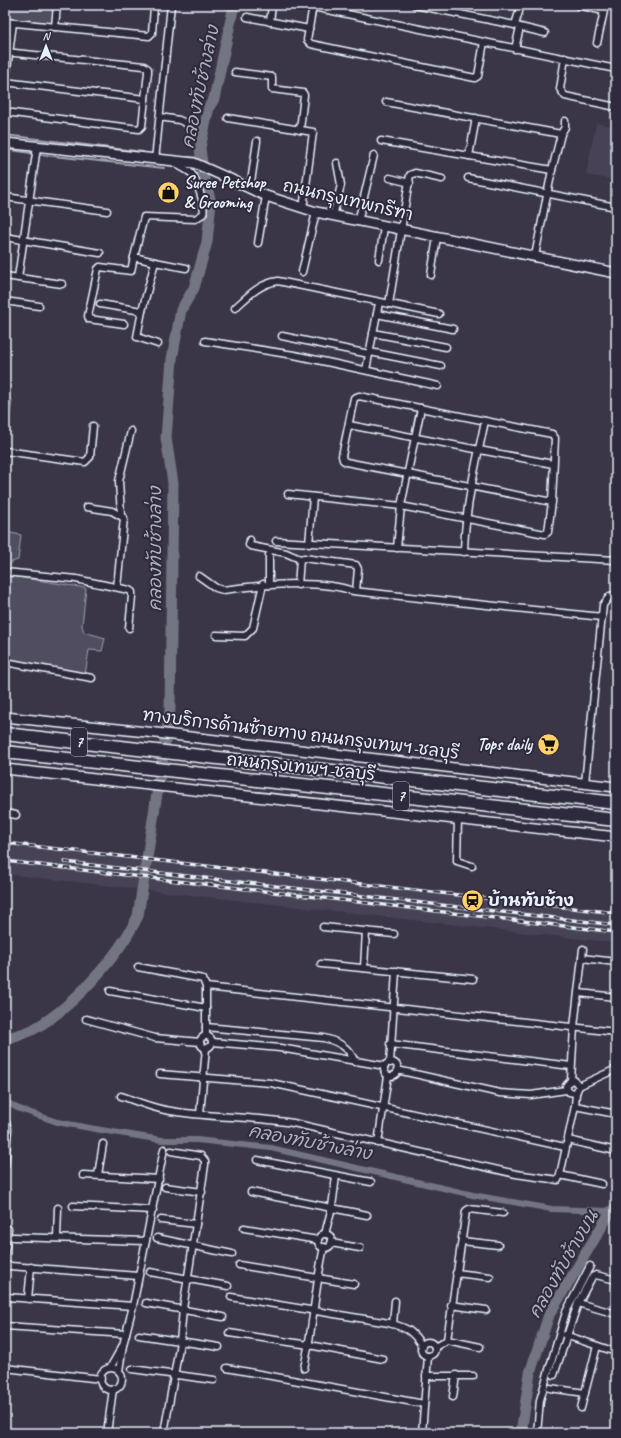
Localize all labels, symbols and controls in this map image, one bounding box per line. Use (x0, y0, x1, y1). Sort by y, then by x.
water label: คลองทับช้างล่าง (175, 22, 224, 150)
north arrow (26, 26, 66, 66)
text: N (43, 29, 52, 43)
place label: Suree Petshop & Grooming (184, 172, 267, 213)
street label: ถนนกรุงเทพกรีฑา (280, 175, 415, 227)
shop icon: Suree Petshop & Grooming (156, 179, 182, 205)
water label: คลองทับช้างล่าง (143, 485, 166, 611)
street label: ทางบริการด้านซ้ายทาง ถนนกรุงเทพฯ-ชลบุรี (141, 704, 461, 766)
road number: 7 (71, 728, 87, 756)
supermarket icon: Tops daily (535, 731, 561, 757)
place label: Tops daily (477, 734, 533, 755)
street label: ถนนกรุงเทพฯ-ชลบุรี (225, 749, 377, 787)
road number: 7 (393, 782, 409, 810)
station icon: บ้านทับช้าง (460, 887, 486, 913)
place label: บ้านทับช้าง (488, 889, 574, 911)
water label: คลองทับช้างล่าง (247, 1118, 375, 1165)
water label: คลองทับช้างบน (522, 1205, 603, 1322)

